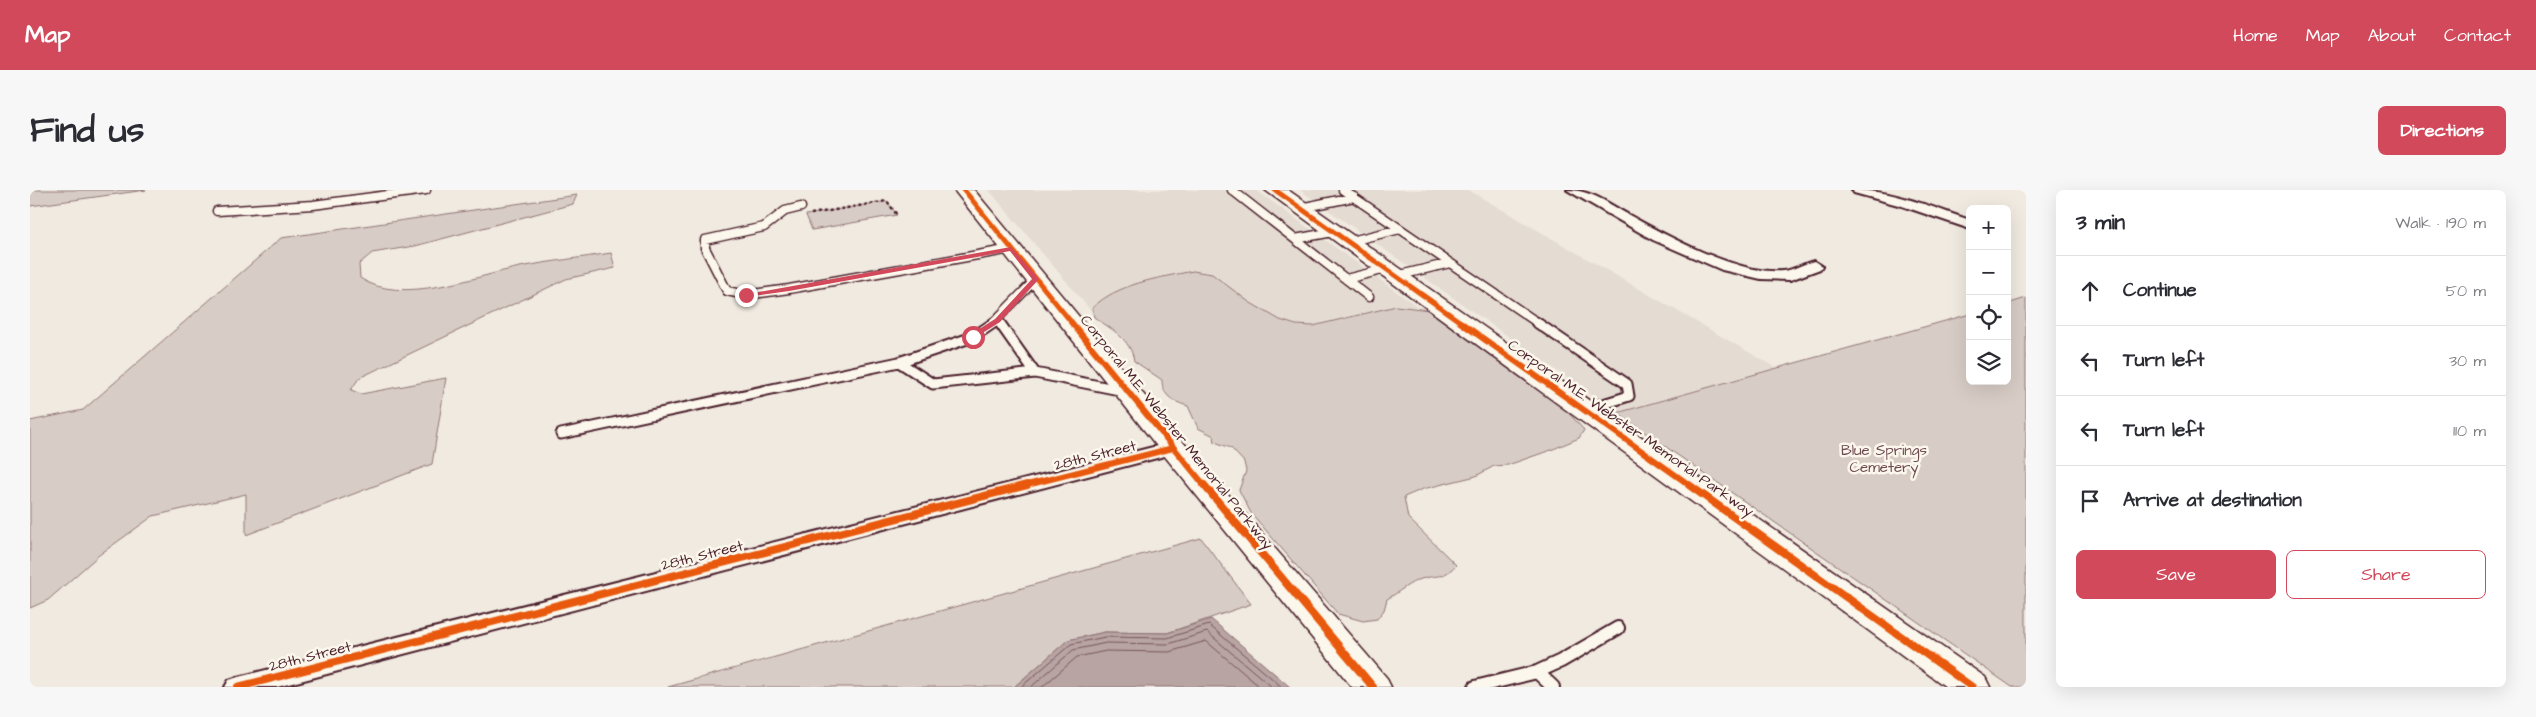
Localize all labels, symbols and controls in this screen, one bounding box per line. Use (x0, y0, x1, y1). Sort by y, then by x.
text: Map (25, 18, 70, 52)
text: Home (2233, 23, 2278, 48)
text: Map (2306, 23, 2340, 48)
text: About (2368, 23, 2416, 48)
text: Contact (2444, 23, 2511, 48)
text: Find us (30, 106, 144, 155)
button: Directions (2378, 106, 2506, 155)
map controls (1966, 205, 2011, 385)
button: + (1966, 205, 2011, 250)
text: 3 min (2076, 208, 2125, 237)
text: Walk · 190 m (2395, 212, 2486, 234)
button: − (1966, 250, 2011, 295)
icon: ahead (2076, 277, 2104, 305)
text: Continue (2123, 277, 2197, 304)
text: 50 m (2446, 280, 2486, 302)
route end (735, 284, 758, 307)
button: locate (1966, 295, 2011, 340)
street label: Corporal M.E. Webster Memorial Parkway (1074, 311, 1278, 555)
route start (962, 326, 985, 349)
street label: Corporal M.E. Webster Memorial Parkway (1503, 335, 1758, 523)
button: layers (1966, 340, 2011, 385)
icon: left (2076, 347, 2104, 375)
text: Turn left (2123, 347, 2204, 374)
text: 30 m (2449, 350, 2486, 372)
icon: left (2076, 417, 2104, 445)
text: Turn left (2123, 417, 2204, 444)
text: 110 m (2453, 420, 2486, 442)
street label: 28th Street (1052, 435, 1138, 476)
park label: Blue Springs Cemetery (1841, 440, 1927, 479)
icon: arrive (2076, 487, 2104, 515)
text: Arrive at destination (2123, 487, 2302, 514)
street label: 28th Street (659, 535, 745, 576)
button: Save (2076, 550, 2276, 599)
button: Share (2286, 550, 2486, 599)
street label: 28th Street (267, 636, 353, 677)

